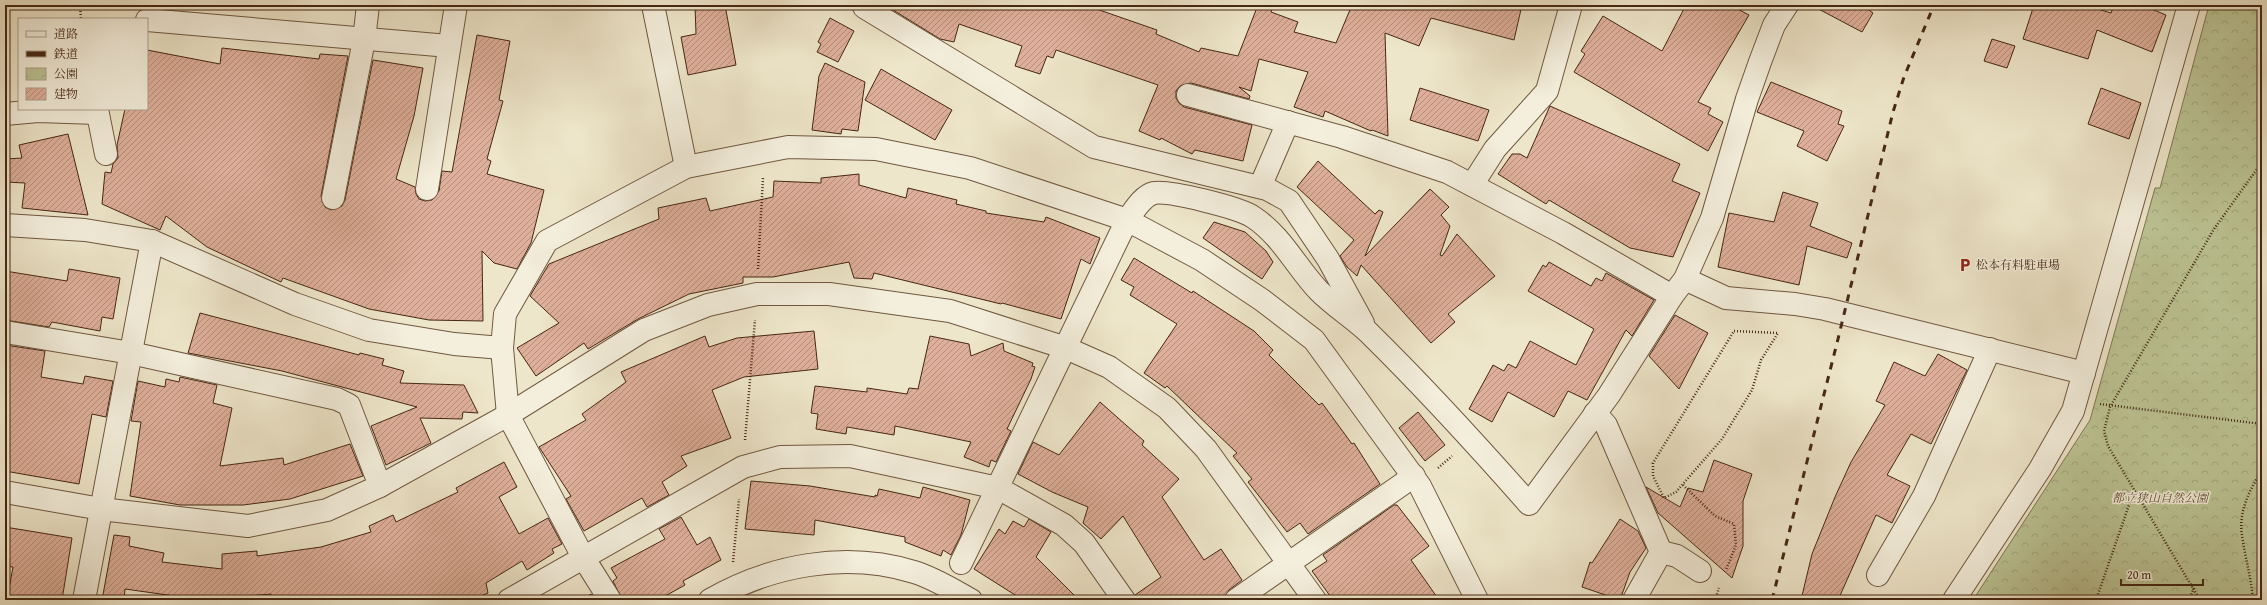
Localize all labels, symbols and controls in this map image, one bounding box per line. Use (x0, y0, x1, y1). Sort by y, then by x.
legend (18, 18, 148, 110)
text: 道路 (54, 25, 78, 42)
text: 鉄道 (53, 45, 78, 62)
text: 公園 (54, 65, 78, 82)
text: 建物 (54, 85, 78, 102)
place label: 松本有料駐車場 (1976, 256, 2060, 273)
parking icon: 松本有料駐車場 (1957, 257, 1973, 273)
park label: 都立狭山自然公園 (2112, 489, 2210, 506)
scale bar (2121, 561, 2203, 587)
text: 20 m (2127, 566, 2151, 583)

